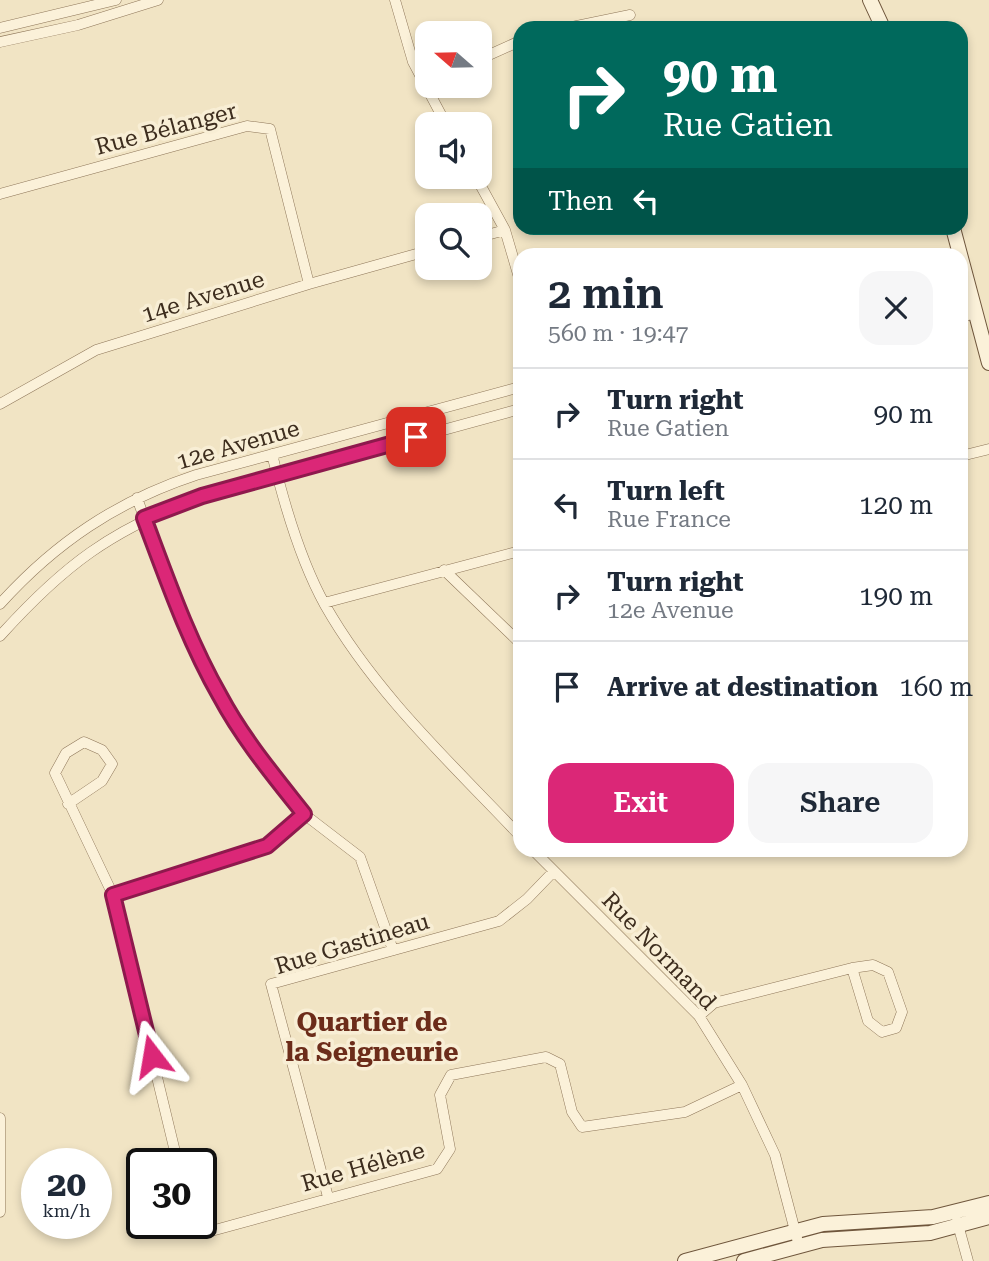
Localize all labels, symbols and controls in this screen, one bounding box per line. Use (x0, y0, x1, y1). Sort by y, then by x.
north arrow (415, 21, 492, 98)
map controls (415, 21, 492, 280)
text: 90 m (663, 47, 778, 104)
icon: right (548, 49, 639, 140)
street label: Rue Bélanger (92, 97, 240, 161)
text: Rue Gatien (663, 106, 833, 144)
button: sound (415, 112, 492, 189)
icon: left (627, 182, 665, 220)
text: Then (548, 186, 613, 216)
button: search (415, 203, 492, 280)
street label: 14e Avenue (138, 266, 268, 328)
text: 2 min (548, 269, 664, 318)
button: close (859, 271, 933, 345)
text: 560 m · 19:47 (548, 320, 688, 347)
text: Turn right (607, 385, 743, 415)
icon: right (548, 395, 586, 433)
text: 90 m (874, 399, 933, 429)
pin (386, 407, 446, 467)
street label: 12e Avenue (173, 415, 303, 475)
text: Rue Gatien (607, 415, 729, 442)
icon: arrive (397, 418, 435, 456)
text: Turn left (607, 476, 725, 506)
icon: left (548, 486, 586, 524)
text: 120 m (859, 490, 933, 520)
text: Rue France (607, 506, 731, 533)
text: Turn right (607, 567, 743, 597)
icon: right (548, 577, 586, 615)
text: 190 m (859, 581, 933, 611)
text: 12e Avenue (607, 597, 734, 624)
icon: arrive (548, 668, 586, 706)
text: Arrive at destination (607, 672, 878, 702)
text: 160 m (899, 672, 973, 702)
button: Exit (548, 763, 734, 843)
button: Share (748, 763, 933, 843)
street label: Rue Normand (596, 887, 722, 1016)
street label: Rue Gastineau (272, 908, 432, 980)
district label: Quartier de la Seigneurie (286, 1007, 458, 1067)
position arrow (115, 1019, 189, 1093)
street label: Rue Hélène (298, 1137, 428, 1197)
speed limit sign: 30 (126, 1148, 217, 1239)
text: 20 (47, 1164, 86, 1205)
text: km/h (42, 1200, 91, 1221)

